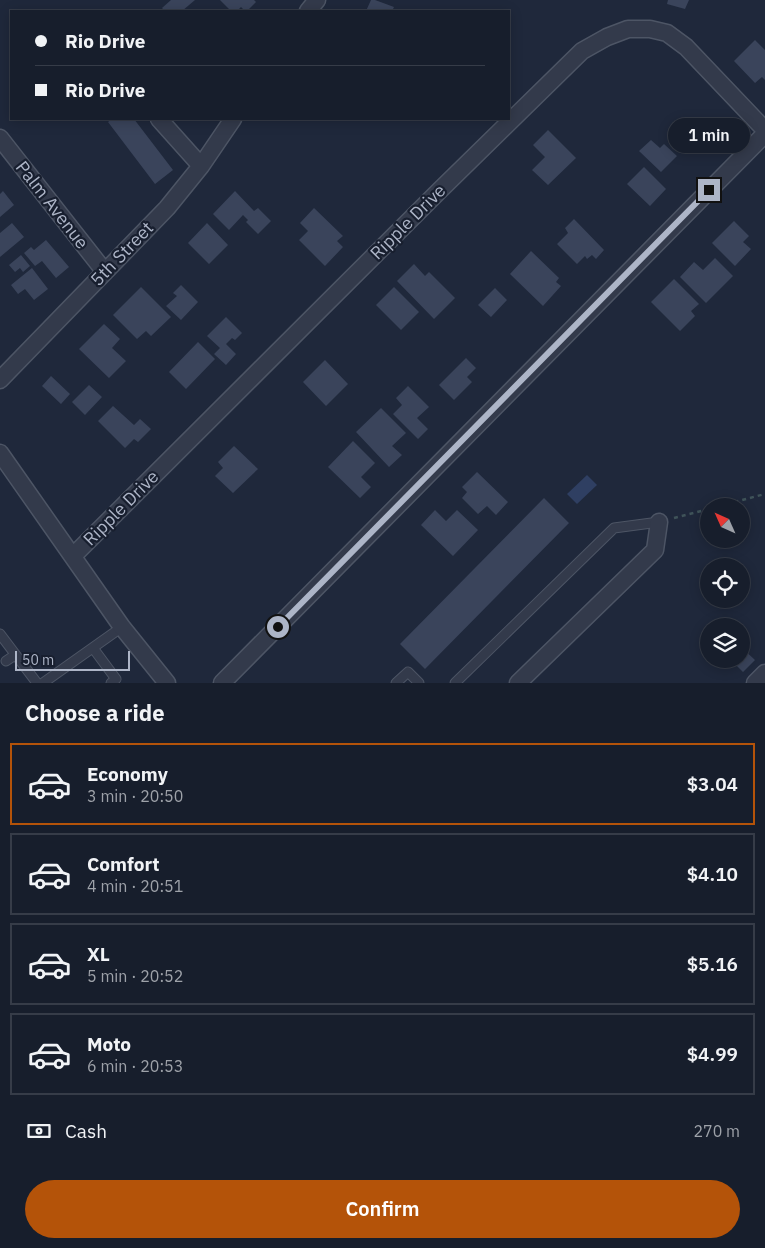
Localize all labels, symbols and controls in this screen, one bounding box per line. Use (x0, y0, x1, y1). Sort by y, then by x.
text: Rio Drive (65, 29, 146, 53)
text: Rio Drive (65, 78, 146, 102)
callout: 1 min (668, 118, 750, 152)
text: 1 min (688, 125, 730, 145)
street label: Palm Avenue (11, 156, 94, 253)
street label: Ripple Drive (365, 179, 450, 264)
route end (698, 179, 720, 201)
street label: 5th Street (85, 217, 158, 291)
street label: Ripple Drive (78, 465, 163, 550)
north arrow (700, 498, 750, 548)
map controls (700, 498, 750, 668)
button: locate (700, 558, 750, 608)
route start (267, 616, 289, 638)
button: layers (700, 618, 750, 668)
scale bar (15, 648, 130, 671)
text: 50 m (22, 651, 54, 669)
text: Choose a ride (25, 698, 165, 727)
icon: car (27, 762, 72, 807)
text: Economy (87, 762, 168, 786)
text: $3.04 (687, 772, 738, 796)
text: 3 min · 20:50 (87, 786, 183, 806)
icon: car (27, 852, 72, 897)
text: Comfort (87, 852, 160, 876)
text: $4.10 (687, 862, 738, 886)
text: 4 min · 20:51 (87, 876, 183, 896)
icon: car (27, 942, 72, 987)
text: XL (87, 942, 110, 966)
text: $5.16 (687, 952, 738, 976)
text: 5 min · 20:52 (87, 966, 183, 986)
icon: car (27, 1032, 72, 1077)
text: Moto (87, 1032, 131, 1056)
text: $4.99 (687, 1042, 738, 1066)
text: 6 min · 20:53 (87, 1056, 183, 1076)
icon: cash (25, 1117, 53, 1145)
text: Cash (65, 1119, 107, 1143)
text: 270 m (693, 1121, 740, 1141)
button: Confirm (25, 1180, 740, 1238)

